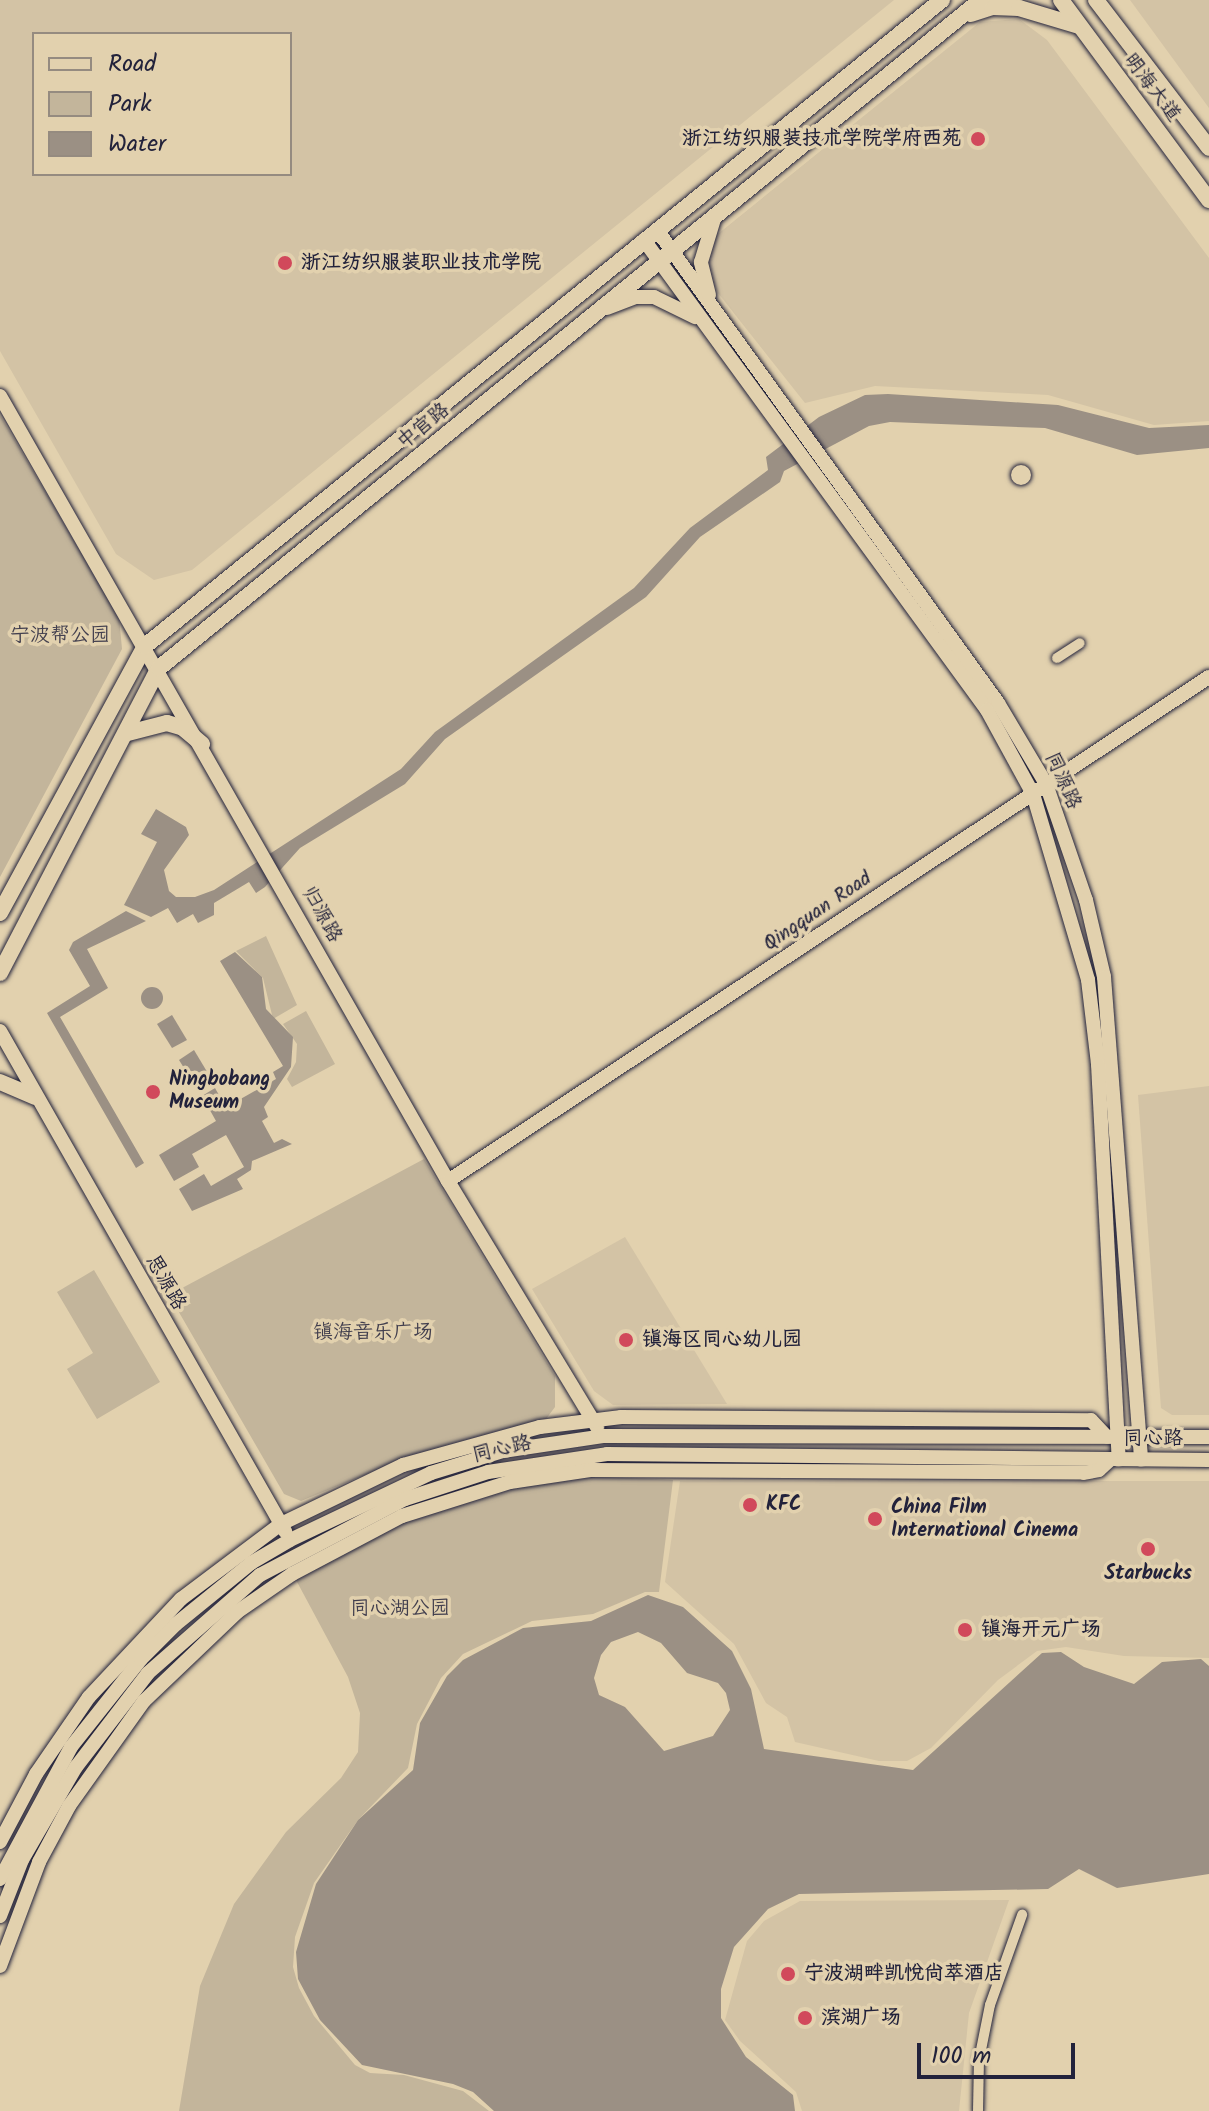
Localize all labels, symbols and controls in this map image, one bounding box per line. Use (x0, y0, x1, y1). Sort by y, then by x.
legend (32, 32, 292, 176)
text: Road (108, 45, 156, 84)
street label: 明海大道 (1117, 49, 1185, 127)
text: Park (108, 85, 152, 124)
text: Water (108, 125, 166, 164)
place label: 浙江纺织服装技术学院学府西苑 (682, 127, 962, 151)
marker: 浙江纺织服装技术学院学府西苑 (969, 130, 987, 148)
place label: 浙江纺织服装职业技术学院 (301, 251, 541, 275)
marker: 浙江纺织服装职业技术学院 (276, 254, 294, 272)
street label: 中官路 (393, 399, 455, 455)
park label: 宁波帮公园 (10, 624, 110, 648)
street label: 同源路 (1039, 749, 1085, 813)
street label: Qingquan Road (759, 867, 877, 957)
street label: 归源路 (296, 883, 346, 947)
place label: Ningbobang Museum (169, 1068, 270, 1115)
marker: Ningbobang Museum (144, 1083, 162, 1101)
street label: 思源路 (140, 1251, 190, 1315)
park label: 镇海音乐广场 (313, 1321, 433, 1345)
place label: 镇海区同心幼儿园 (642, 1328, 802, 1352)
marker: 镇海区同心幼儿园 (617, 1331, 635, 1349)
street label: 同心路 (1123, 1427, 1183, 1451)
street label: 同心路 (470, 1432, 534, 1468)
place label: KFC (766, 1493, 801, 1517)
marker: KFC (741, 1496, 759, 1514)
place label: China Film International Cinema (891, 1496, 1078, 1543)
marker: China Film International Cinema (866, 1510, 884, 1528)
marker: Starbucks (1139, 1540, 1157, 1558)
place label: Starbucks (1104, 1562, 1192, 1586)
park label: 同心湖公园 (350, 1597, 450, 1621)
place label: 镇海开元广场 (981, 1618, 1101, 1642)
marker: 镇海开元广场 (956, 1621, 974, 1639)
place label: 宁波湖畔凯悦尚萃酒店 (804, 1962, 1004, 1986)
marker: 宁波湖畔凯悦尚萃酒店 (779, 1965, 797, 1983)
place label: 滨湖广场 (821, 2006, 901, 2030)
marker: 滨湖广场 (796, 2009, 814, 2027)
scale bar (921, 2027, 1079, 2077)
text: 100 m (931, 2037, 991, 2076)

